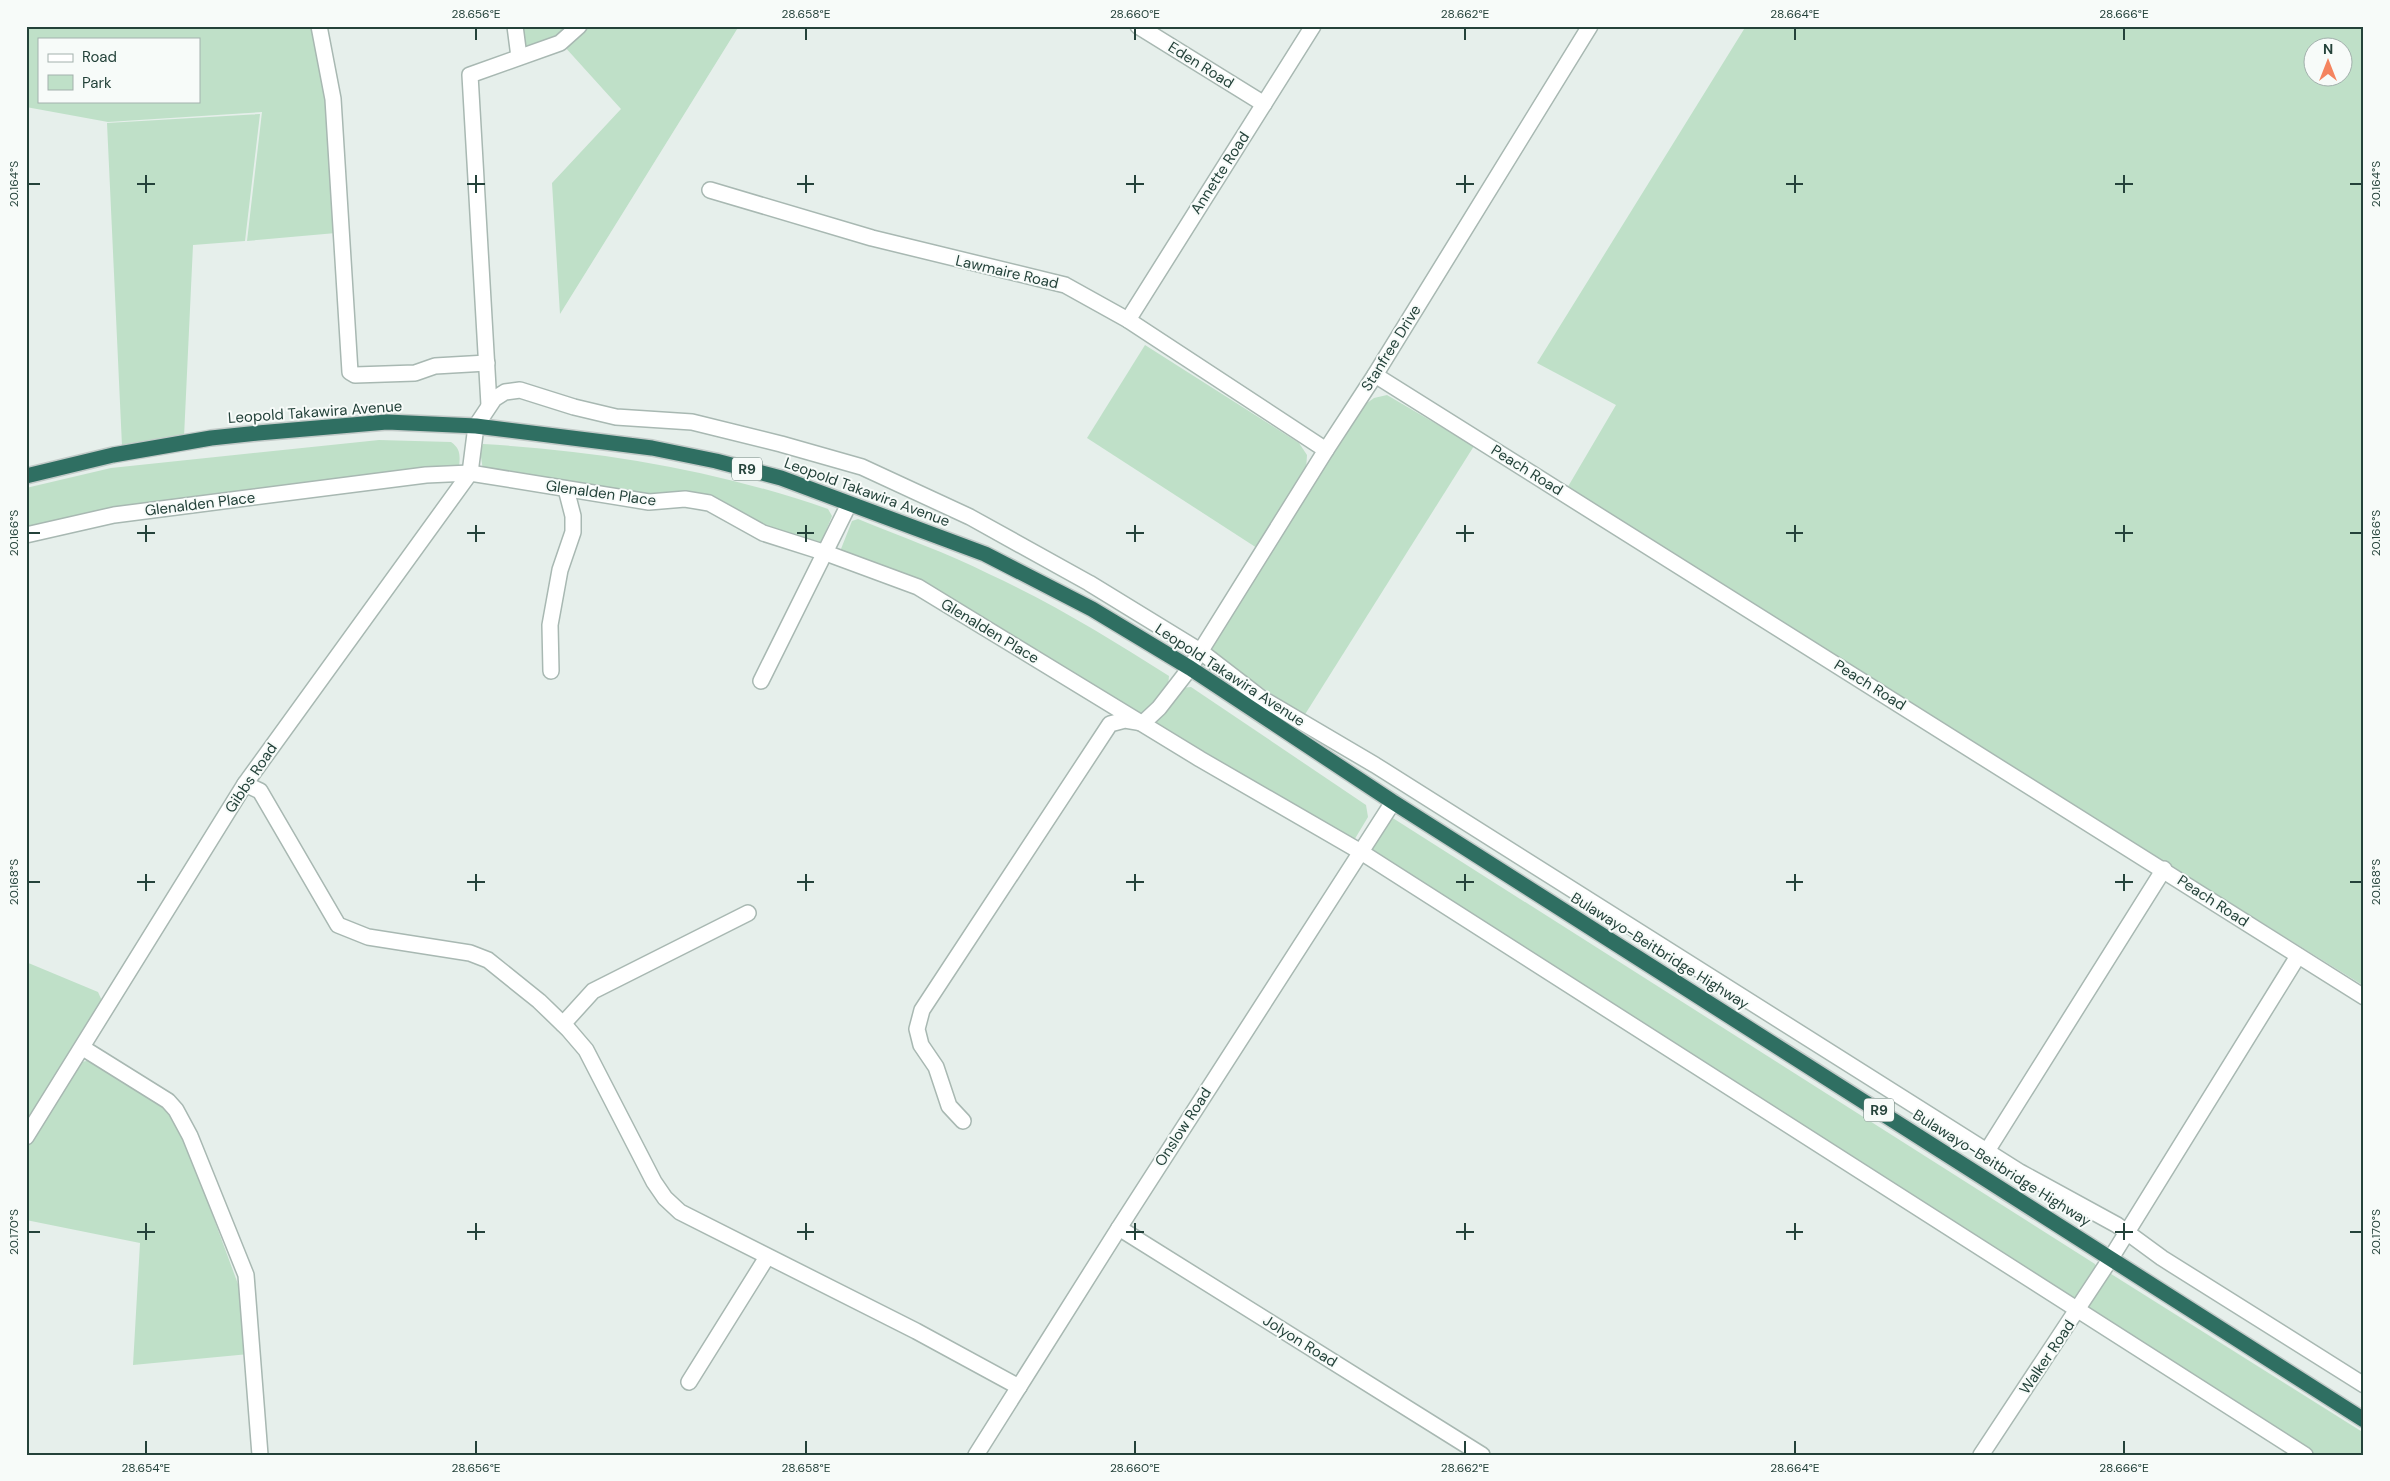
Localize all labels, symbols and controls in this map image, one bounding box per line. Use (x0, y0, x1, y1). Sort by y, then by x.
text: 28.656°E (451, 6, 501, 22)
text: 28.658°E (782, 6, 831, 22)
text: 28.660°E (1110, 6, 1160, 22)
text: 28.662°E (1441, 6, 1490, 22)
text: 28.664°E (1770, 6, 1820, 22)
text: 28.666°E (2099, 6, 2149, 22)
street label: Eden Road (1164, 37, 1238, 93)
legend (38, 38, 200, 102)
north arrow (2302, 38, 2352, 88)
text: N (2323, 40, 2333, 58)
text: Road (82, 47, 117, 67)
text: Park (82, 73, 112, 93)
street label: Annette Road (1186, 128, 1254, 218)
text: 20.164°S (6, 161, 22, 207)
text: 20.164°S (2368, 161, 2384, 207)
street label: Lawmaire Road (954, 250, 1060, 294)
street label: Stanfree Drive (1356, 301, 1426, 395)
street label: Leopold Takawira Avenue (227, 396, 403, 428)
street label: Peach Road (1487, 440, 1567, 500)
street label: Leopold Takawira Avenue (781, 453, 953, 531)
road number: R9 (732, 458, 762, 480)
street label: Glenalden Place (545, 475, 657, 511)
street label: Glenalden Place (144, 487, 256, 521)
text: 20.166°S (6, 510, 22, 556)
text: 20.166°S (2368, 510, 2384, 556)
street label: Glenalden Place (937, 594, 1043, 668)
street label: Leopold Takawira Avenue (1151, 619, 1309, 731)
street label: Peach Road (1830, 655, 1910, 715)
street label: Gibbs Road (220, 739, 282, 817)
text: 20.168°S (6, 859, 22, 905)
text: 20.168°S (2368, 859, 2384, 905)
street label: Peach Road (2174, 871, 2252, 931)
street label: Bulawayo-Beitbridge Highway (1567, 888, 1753, 1015)
street label: Onslow Road (1150, 1084, 1216, 1170)
road number: R9 (1864, 1098, 1894, 1122)
street label: Bulawayo-Beitbridge Highway (1909, 1105, 2095, 1232)
text: 20.170°S (6, 1209, 22, 1255)
text: 20.170°S (2368, 1209, 2384, 1255)
street label: Jolyon Road (1259, 1310, 1341, 1372)
street label: Walker Road (2015, 1316, 2079, 1398)
text: 28.654°E (122, 1460, 171, 1476)
text: 28.656°E (451, 1460, 501, 1476)
text: 28.658°E (782, 1460, 831, 1476)
text: 28.660°E (1110, 1460, 1160, 1476)
text: 28.662°E (1441, 1460, 1490, 1476)
text: 28.664°E (1770, 1460, 1820, 1476)
text: 28.666°E (2099, 1460, 2149, 1476)

